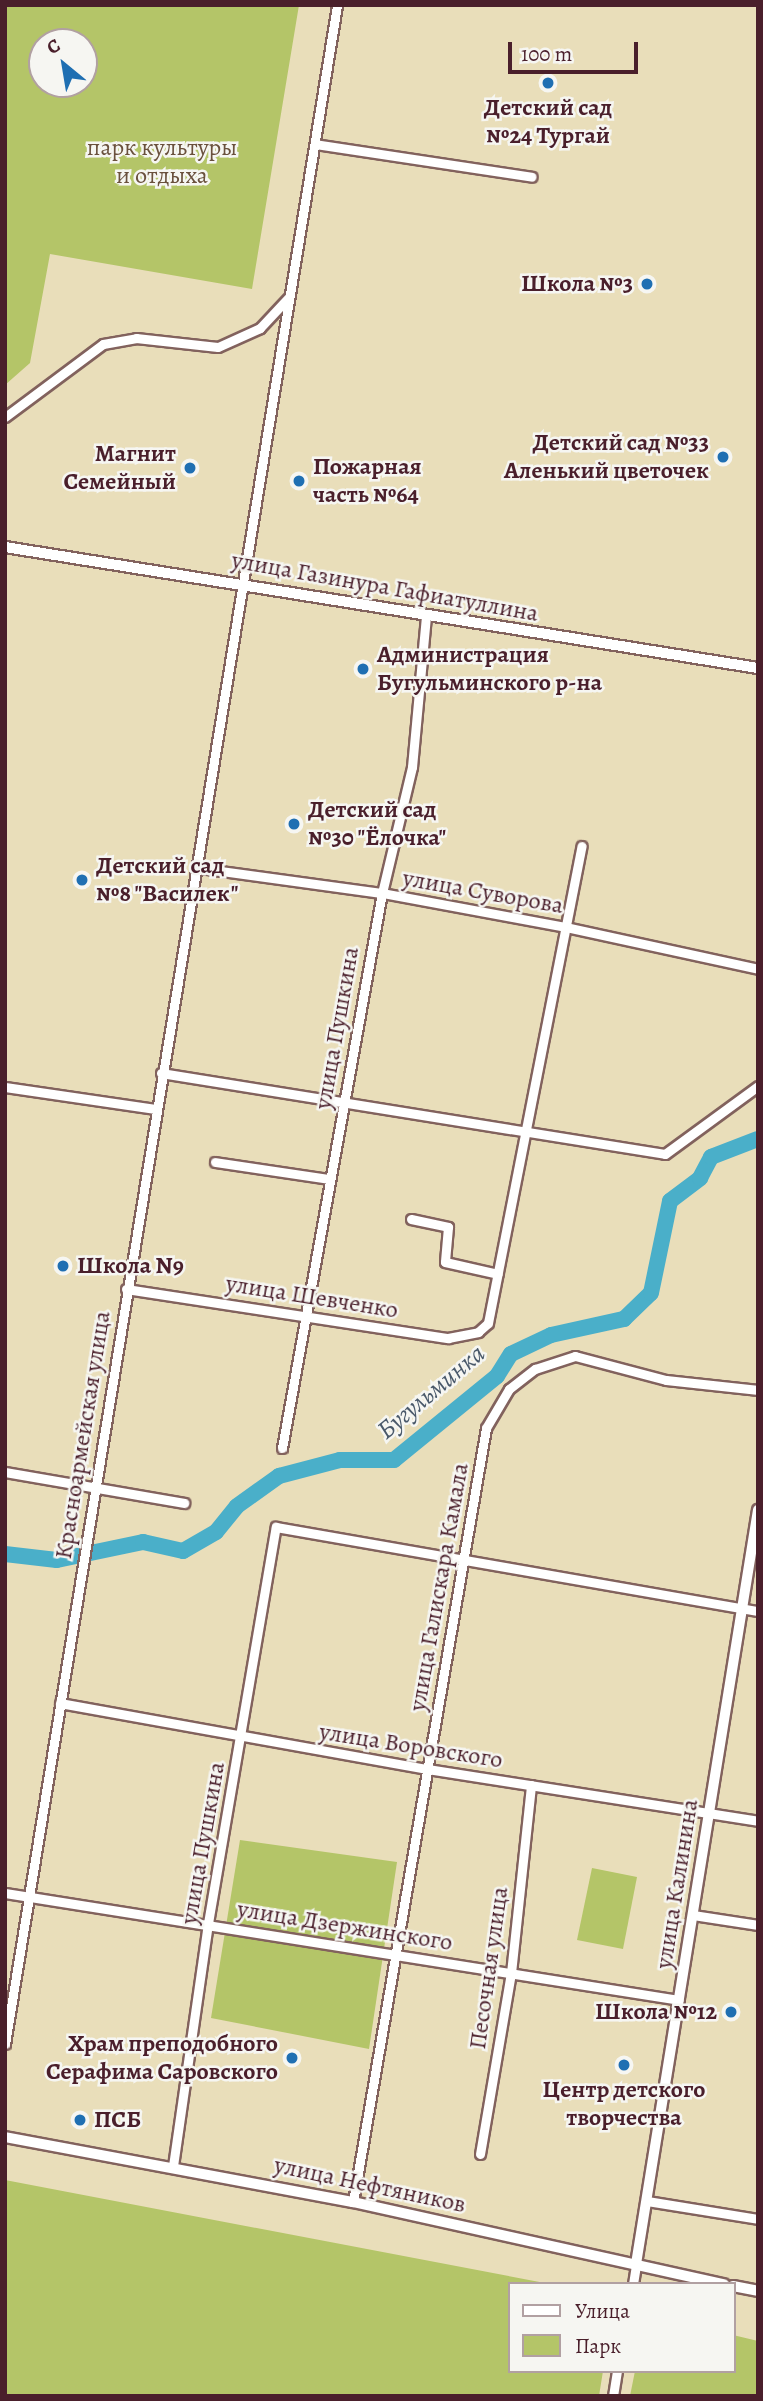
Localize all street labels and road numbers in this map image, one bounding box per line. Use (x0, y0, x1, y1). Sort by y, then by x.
street label: улица Газинура Гафиатуллина (229, 546, 541, 628)
street label: улица Суворова (401, 864, 565, 920)
street label: улица Пушкина (309, 945, 365, 1111)
street label: улица Шевченко (224, 1269, 400, 1325)
street label: Красноармейская улица (49, 1309, 117, 1561)
street label: улица Галискара Камала (403, 1461, 475, 1713)
street label: улица Воровского (317, 1717, 505, 1775)
street label: улица Пушкина (175, 1760, 231, 1926)
street label: улица Калинина (649, 1797, 705, 1971)
street label: Песочная улица (463, 1885, 515, 2051)
street label: улица Дзержинского (235, 1895, 455, 1957)
street label: улица Нефтяников (272, 2151, 468, 2219)

